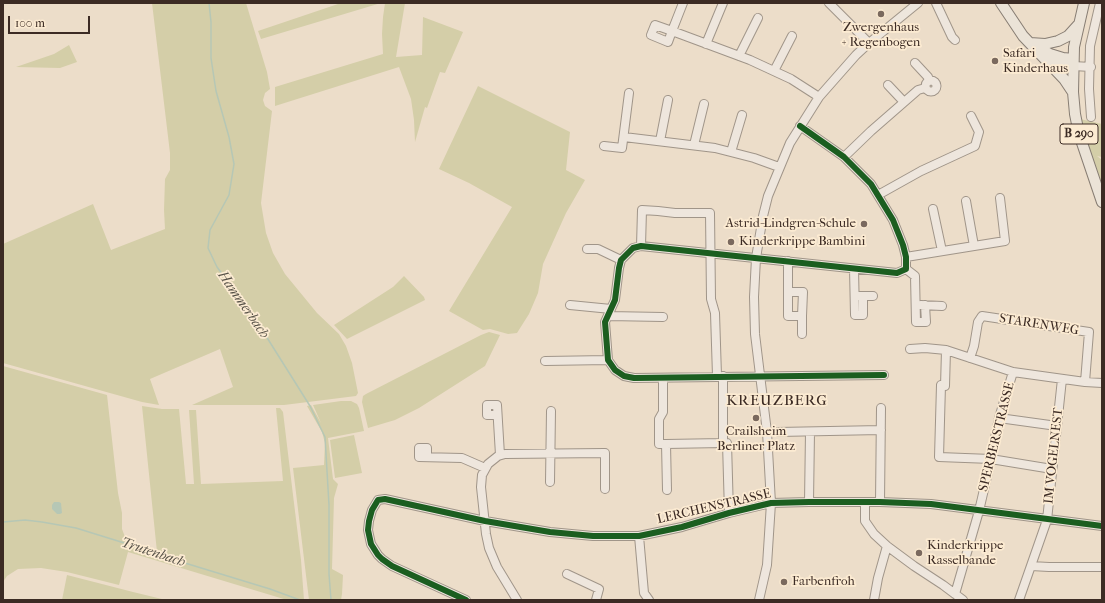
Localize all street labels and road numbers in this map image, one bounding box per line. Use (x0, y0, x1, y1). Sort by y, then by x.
road number: B 290 (1060, 124, 1098, 144)
street label: STARENWEG (998, 311, 1080, 339)
street label: SPERBERSTRASSE (976, 381, 1018, 493)
street label: IM VOGELNEST (1041, 407, 1067, 505)
street label: LERCHENSTRASSE (656, 486, 772, 528)

